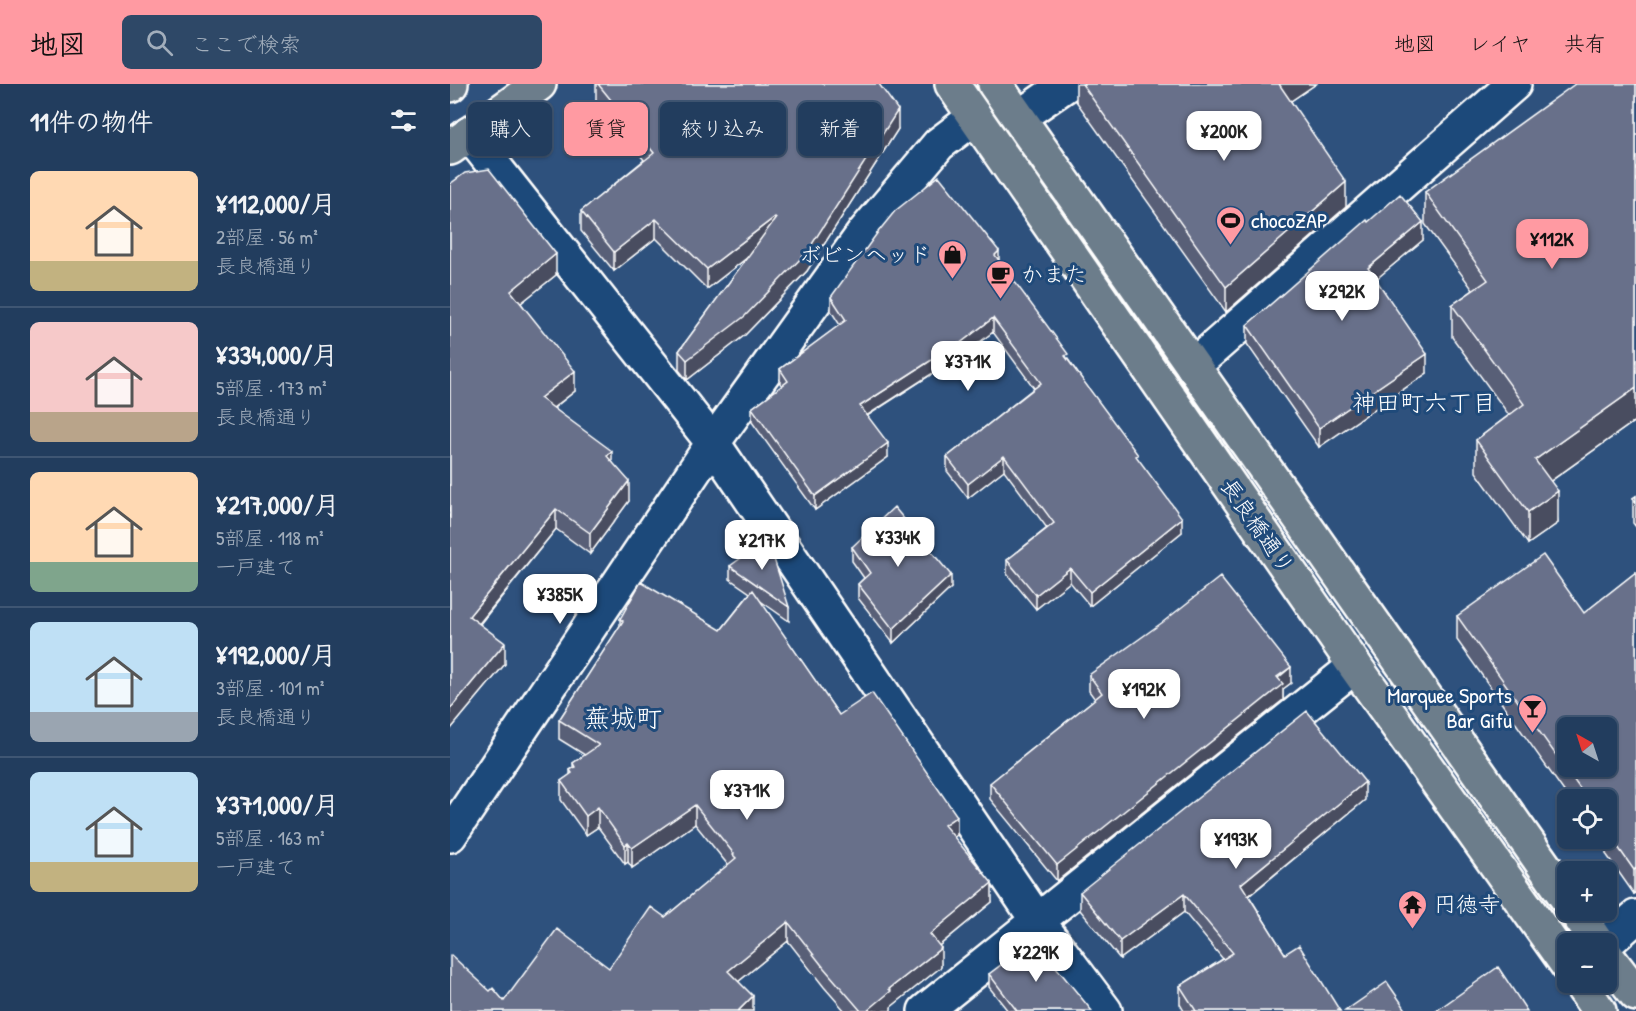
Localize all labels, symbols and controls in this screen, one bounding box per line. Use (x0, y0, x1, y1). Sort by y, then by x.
search box (122, 15, 542, 69)
text: 地図 (30, 25, 86, 63)
icon: search (143, 26, 176, 59)
text: ここで検索 (191, 29, 301, 59)
text: 地図 (1394, 29, 1436, 58)
text: レイヤ (1469, 29, 1531, 58)
text: 共有 (1564, 29, 1606, 58)
chip: 購入 (468, 102, 552, 156)
chip: 賃貸 (564, 102, 648, 156)
chip: 絞り込み (660, 102, 786, 156)
chip: 新着 (798, 102, 882, 156)
text: 11件の物件 (30, 104, 153, 139)
icon: filters (387, 104, 420, 137)
pin: ¥200K (1182, 111, 1266, 162)
text: ¥200K (1200, 117, 1248, 144)
text: ¥112,000/月 (216, 186, 336, 221)
icon: home (78, 195, 150, 267)
sports icon: chocoZAP (1214, 204, 1246, 246)
place label: chocoZAP (1251, 205, 1328, 235)
pin: ¥112K (1510, 219, 1594, 270)
text: 2部屋 · 56 m² (216, 223, 318, 250)
text: ¥112K (1530, 225, 1574, 252)
shop icon: ボビンヘッド (936, 238, 968, 280)
place label: ボビンヘッド (799, 239, 931, 269)
text: 長良橋通り (216, 252, 316, 279)
cafe icon: かまた (984, 258, 1016, 300)
place label: かまた (1021, 259, 1087, 289)
pin: ¥292K (1300, 271, 1384, 322)
text: ¥292K (1319, 277, 1365, 304)
text: ¥334,000/月 (216, 337, 338, 372)
pin: ¥371K (926, 341, 1010, 392)
icon: home (78, 346, 150, 418)
text: ¥371K (945, 347, 991, 374)
text: 5部屋 · 173 m² (216, 374, 327, 401)
district label: 神田町六丁目 (1352, 386, 1496, 418)
text: 長良橋通り (216, 403, 316, 430)
street label: 長良橋通り (1214, 472, 1302, 580)
text: ¥217,000/月 (216, 487, 340, 522)
icon: home (78, 496, 150, 568)
pin: ¥334K (856, 517, 940, 568)
pin: ¥217K (720, 520, 804, 571)
text: ¥334K (875, 523, 921, 550)
text: 5部屋 · 118 m² (216, 524, 324, 551)
text: ¥217K (739, 526, 785, 553)
text: 一戸建て (216, 553, 296, 580)
pin: ¥385K (518, 574, 602, 625)
text: ¥385K (537, 580, 583, 607)
text: ¥192,000/月 (216, 637, 336, 672)
icon: home (78, 646, 150, 718)
pin: ¥192K (1102, 669, 1186, 720)
text: 3部屋 · 101 m² (216, 674, 324, 701)
text: ¥192K (1122, 675, 1166, 702)
place label: Marquee Sports Bar Gifu (1387, 680, 1512, 735)
bar icon: Marquee Sports Bar Gifu (1517, 692, 1549, 734)
district label: 蕪城町 (584, 700, 662, 735)
text: 長良橋通り (216, 703, 316, 730)
north arrow (1557, 717, 1617, 777)
map controls (1557, 717, 1617, 993)
pin: ¥371K (705, 770, 789, 821)
text: ¥371K (724, 776, 770, 803)
text: ¥371,000/月 (216, 787, 339, 822)
button: locate (1557, 789, 1617, 849)
icon: home (78, 796, 150, 868)
pin: ¥193K (1194, 819, 1278, 870)
text: 5部屋 · 163 m² (216, 824, 325, 851)
text: ¥193K (1214, 825, 1258, 852)
text: 一戸建て (216, 853, 296, 880)
button: + (1557, 861, 1617, 921)
temple icon: 円徳寺 (1397, 888, 1429, 930)
place label: 円徳寺 (1434, 889, 1500, 919)
pin: ¥229K (994, 932, 1078, 983)
button: − (1557, 933, 1617, 993)
text: ¥229K (1013, 938, 1059, 965)

